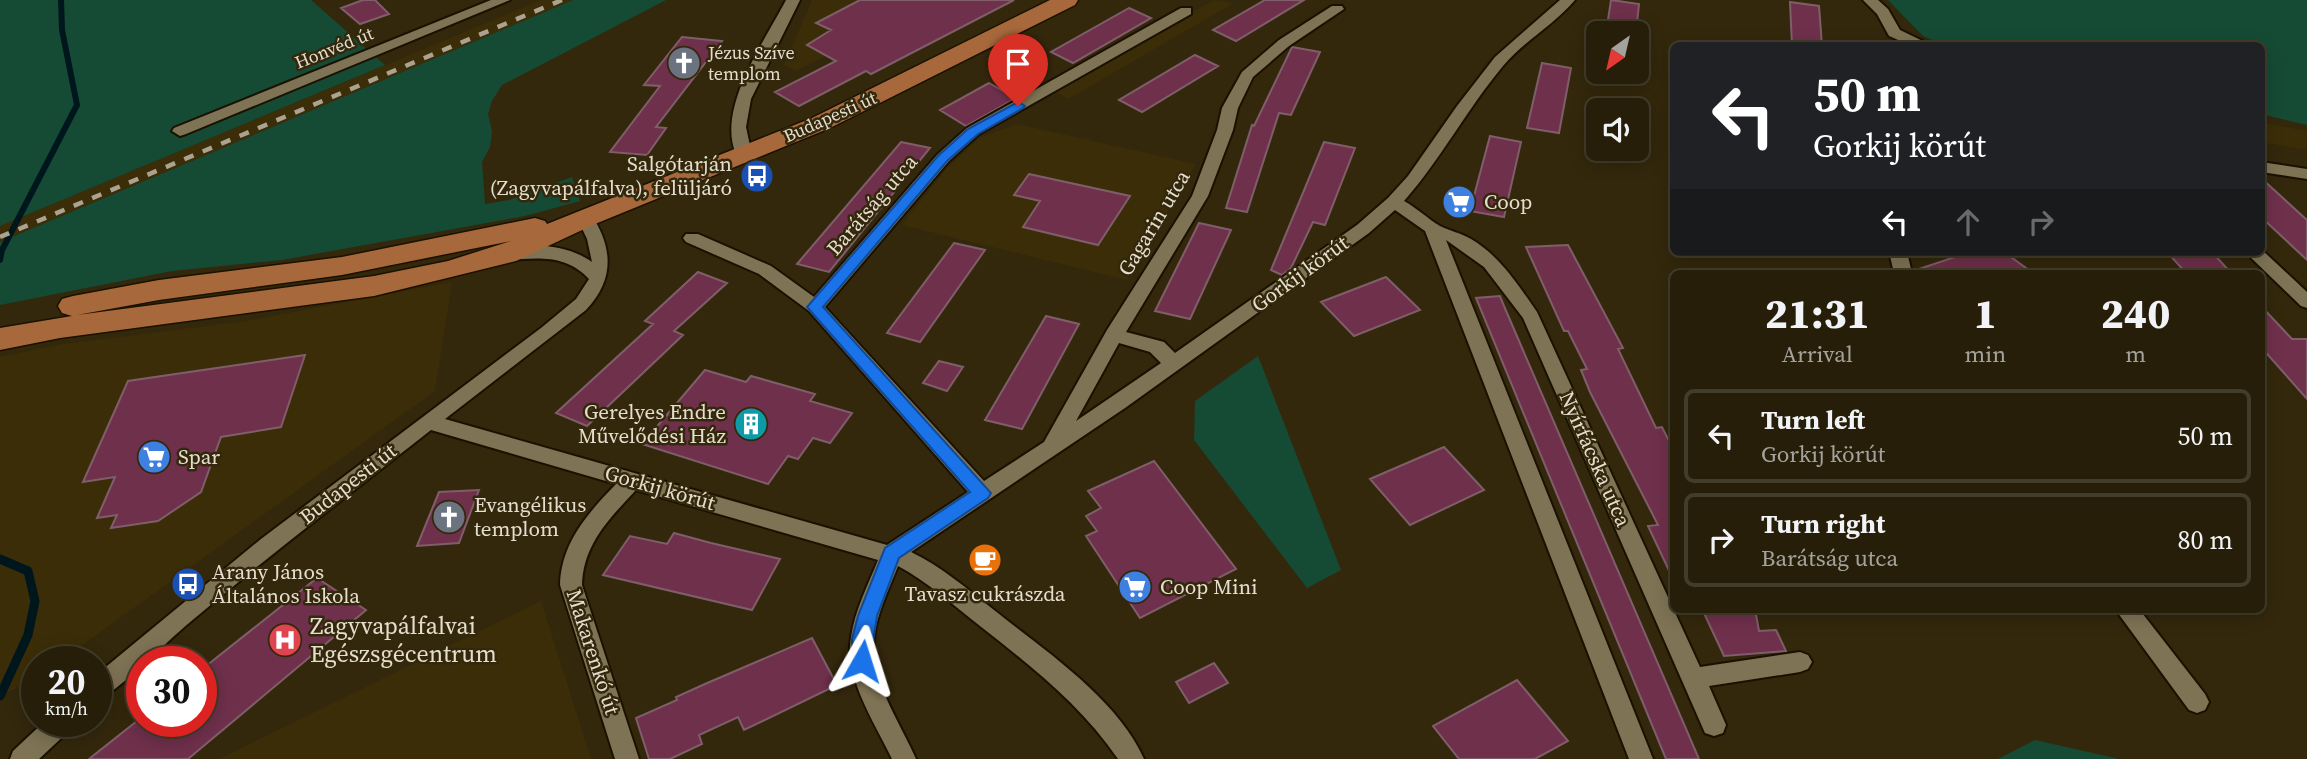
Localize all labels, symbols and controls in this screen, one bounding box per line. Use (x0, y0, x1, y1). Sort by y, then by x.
street label: Honvéd út (291, 20, 377, 75)
north arrow (1586, 21, 1648, 84)
map controls (1586, 21, 1649, 161)
pin (988, 34, 1048, 106)
place label: Jézus Szíve templom (707, 40, 795, 86)
church icon: Jézus Szíve templom (665, 44, 703, 82)
icon: arrive (999, 45, 1037, 83)
text: 50 m (1813, 60, 1921, 127)
icon: left (1698, 70, 1789, 161)
street label: Budapesti út (779, 85, 880, 148)
button: sound (1586, 98, 1649, 161)
text: Gorkij körút (1813, 124, 1986, 168)
street label: Barátság utca (820, 148, 924, 261)
place label: Salgótarján (Zagyvapálfalva), felüljáró (490, 149, 732, 202)
bus stop icon: Salgótarján (Zagyvapálfalva), felüljáró (738, 157, 776, 195)
street label: Gagarin utca (1111, 164, 1197, 281)
supermarket icon: Coop (1440, 183, 1478, 221)
place label: Coop (1484, 187, 1532, 216)
icon: left (1876, 203, 1914, 241)
icon: ahead (1949, 203, 1987, 241)
icon: right (2022, 203, 2060, 241)
street label: Gorkij körút (1245, 228, 1354, 319)
text: 21:31 (1765, 284, 1870, 342)
text: 1 (1974, 284, 1997, 342)
text: 240 (2101, 284, 2170, 342)
text: Arrival (1782, 338, 1853, 370)
text: min (1965, 338, 2006, 370)
text: m (2125, 338, 2146, 370)
street label: Nyírfácska utca (1553, 387, 1638, 531)
place label: Gerelyes Endre Művelődési Ház (578, 397, 726, 450)
text: Turn left (1761, 402, 1865, 438)
building icon: Gerelyes Endre Művelődési Ház (732, 405, 770, 443)
icon: left (1702, 417, 1740, 455)
text: 50 m (2178, 418, 2233, 454)
street label: Budapesti út (293, 436, 402, 531)
supermarket icon: Spar (135, 438, 173, 476)
text: Gorkij körút (1761, 438, 1885, 470)
place label: Spar (178, 442, 220, 471)
street label: Gorkij körút (602, 458, 719, 517)
place label: Evangélikus templom (474, 490, 586, 543)
church icon: Evangélikus templom (430, 498, 468, 536)
text: Turn right (1761, 506, 1885, 542)
icon: right (1702, 521, 1740, 559)
text: 80 m (2178, 522, 2233, 558)
cafe icon: Tavasz cukrászda (966, 541, 1004, 579)
text: Barátság utca (1761, 542, 1898, 574)
place label: Arany János Általános Iskola (212, 557, 360, 610)
bus stop icon: Arany János Általános Iskola (169, 565, 207, 603)
supermarket icon: Coop Mini (1116, 568, 1154, 606)
place label: Coop Mini (1160, 572, 1257, 601)
place label: Tavasz cukrászda (904, 579, 1066, 608)
street label: Makarenkó út (560, 586, 627, 718)
place label: Zagyvapálfalvai Egészsgécentrum (310, 609, 497, 670)
hospital icon: Zagyvapálfalvai Egészsgécentrum (266, 621, 304, 659)
position arrow (825, 624, 899, 698)
speed limit sign: 30 (126, 646, 217, 737)
text: 20 (48, 658, 85, 706)
text: km/h (45, 696, 88, 721)

